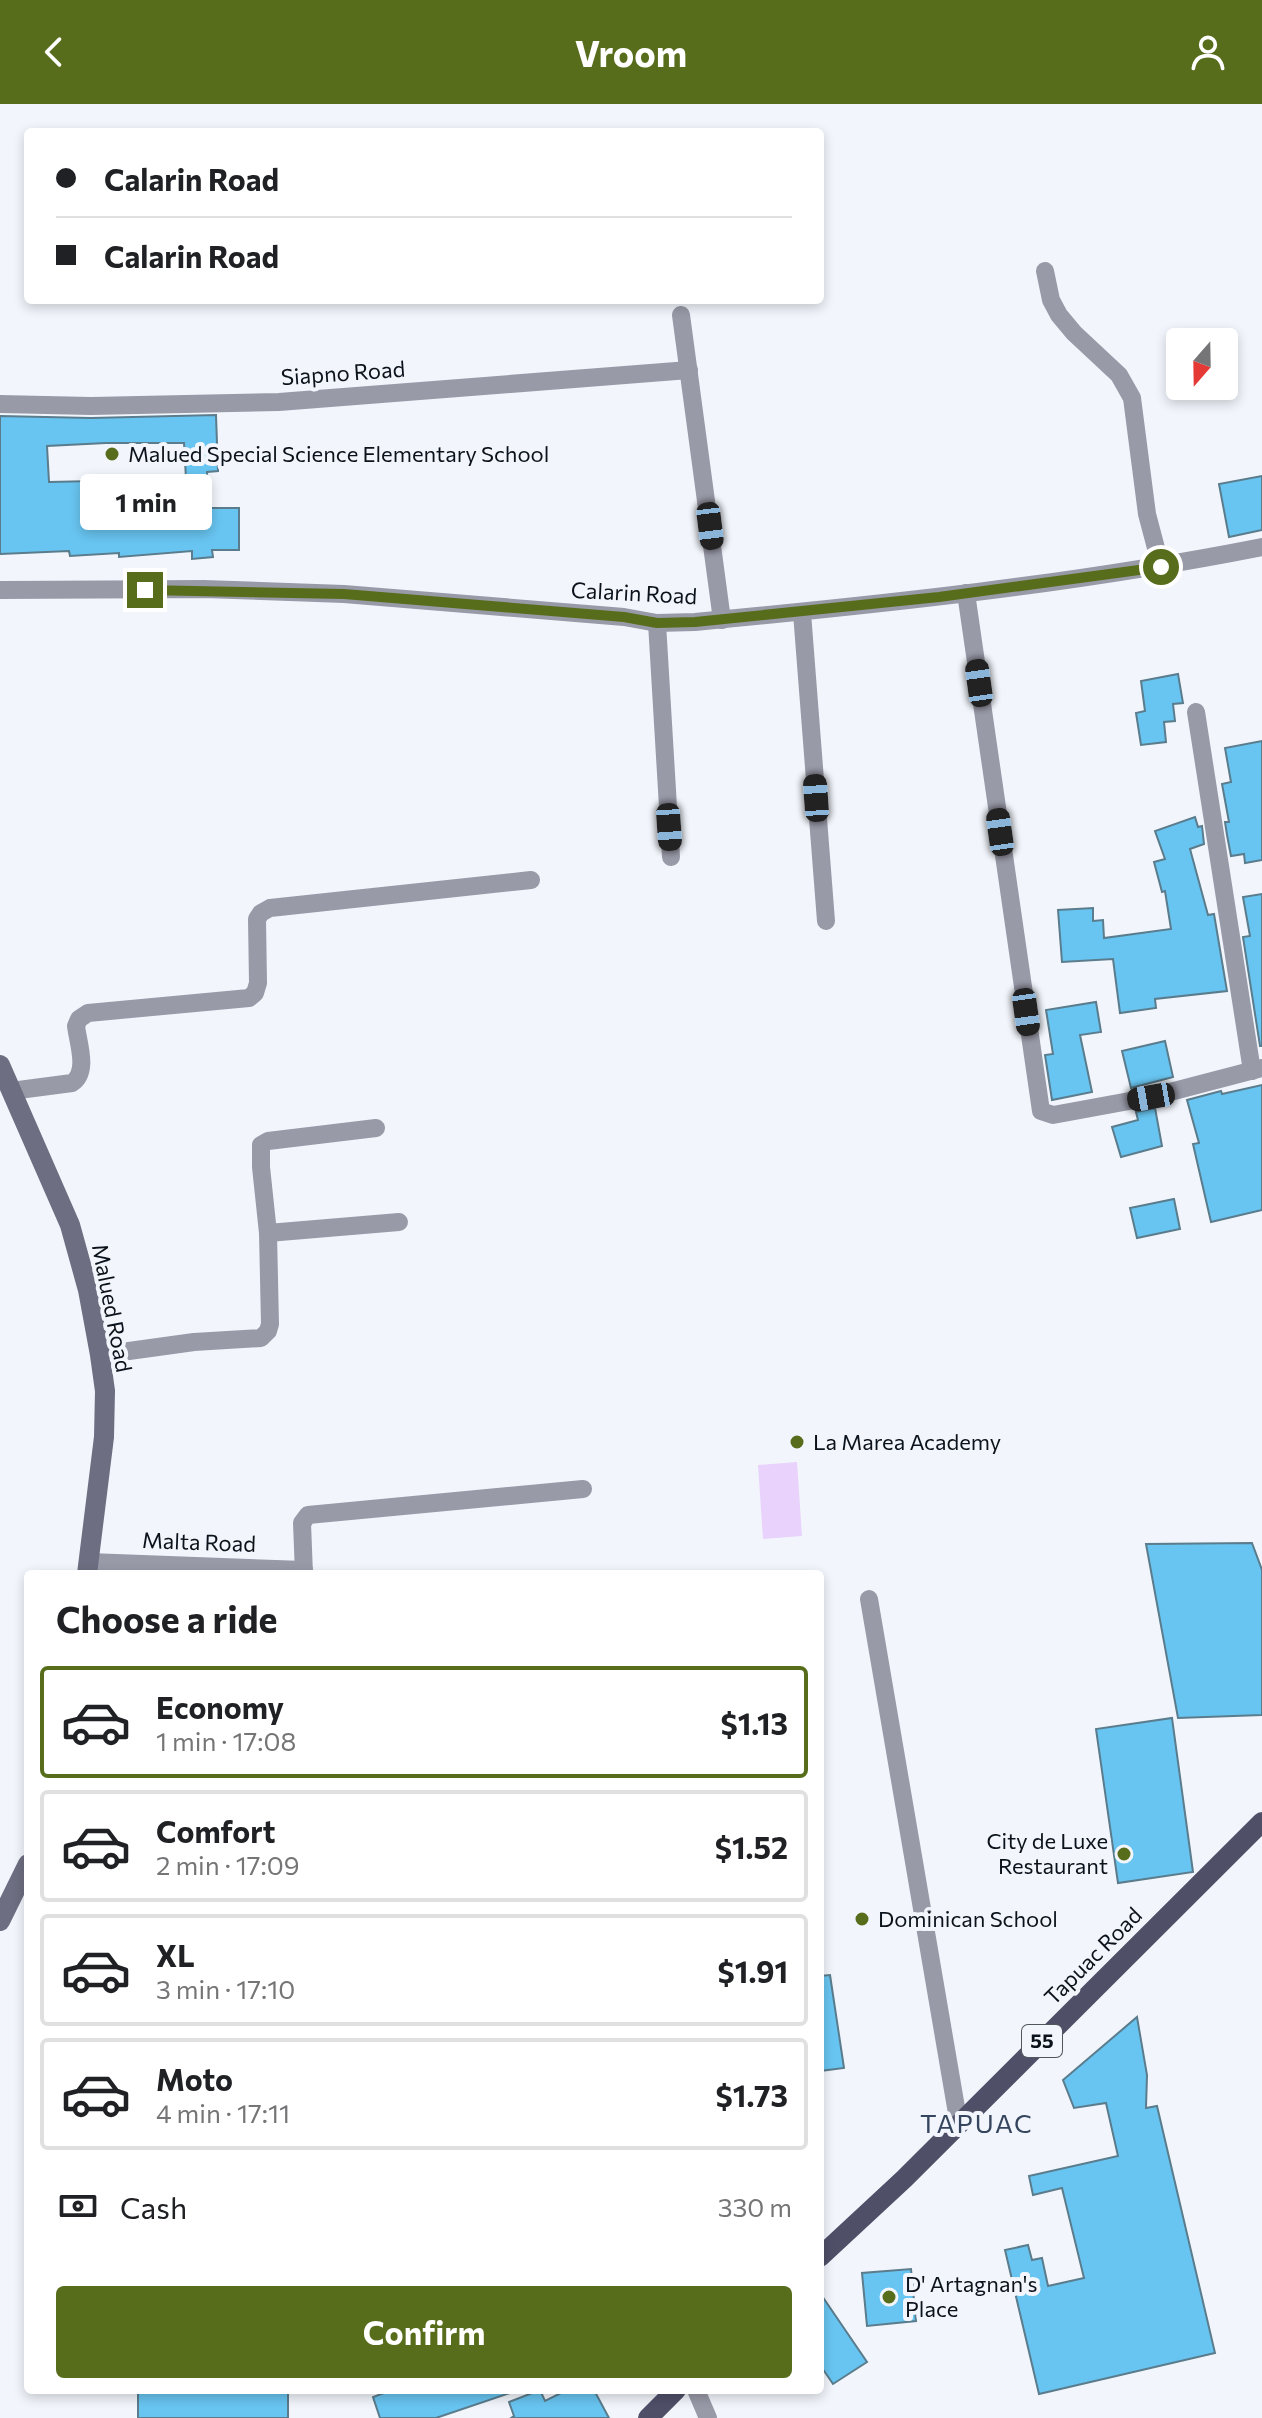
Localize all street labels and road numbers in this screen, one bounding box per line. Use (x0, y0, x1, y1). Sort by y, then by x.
street label: Siapno Road (280, 355, 406, 390)
street label: Calarin Road (570, 576, 698, 609)
street label: Malued Road (87, 1241, 138, 1374)
street label: Malta Road (142, 1526, 256, 1557)
street label: Tapuac Road (1038, 1901, 1147, 2010)
road number: 55 (1022, 2025, 1062, 2057)

